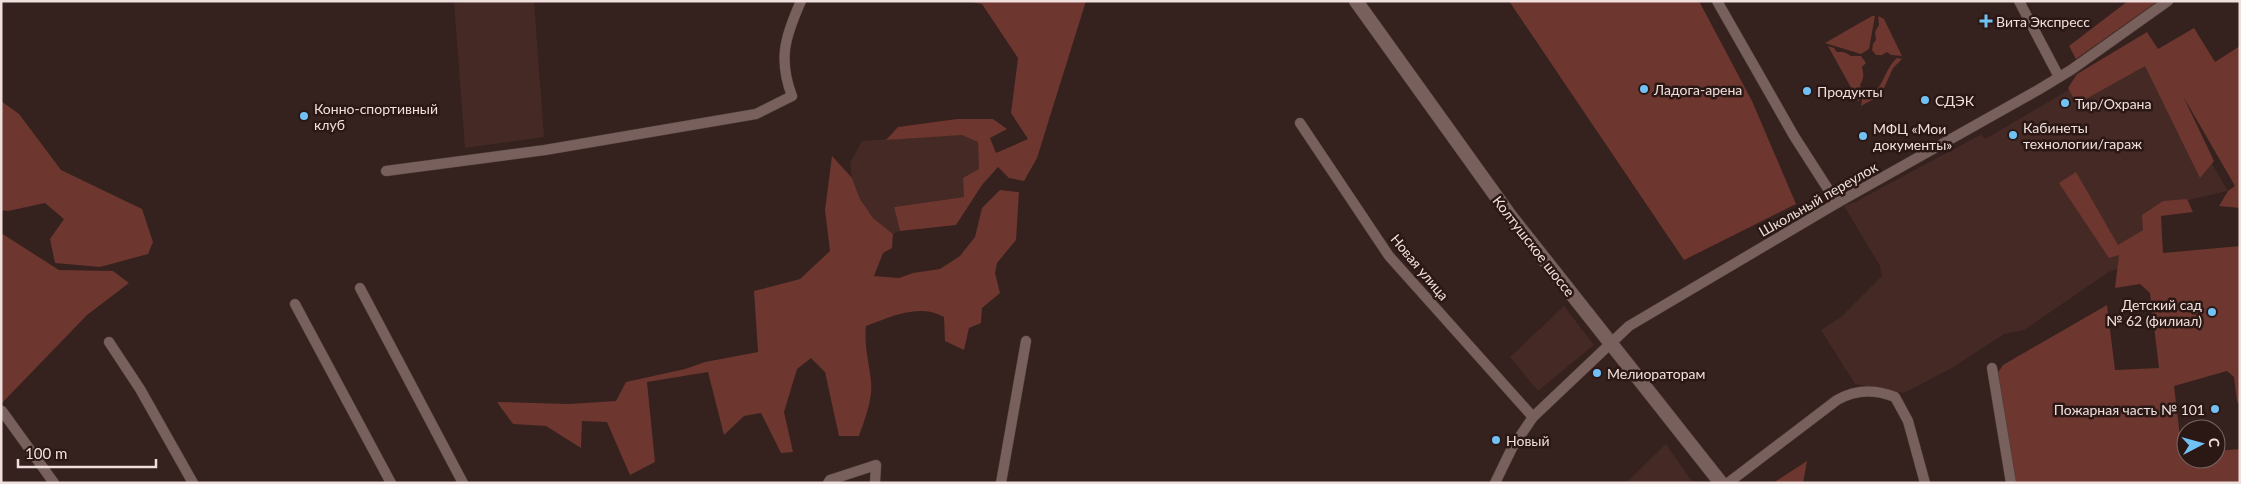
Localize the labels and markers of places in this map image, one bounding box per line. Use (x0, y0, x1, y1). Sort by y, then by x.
place label: Вита Экспресс (1996, 13, 2090, 30)
marker: Вита Экспресс (1980, 15, 1992, 27)
place label: Ладога-арена (1653, 81, 1742, 98)
marker: Ладога-арена (1638, 83, 1650, 95)
place label: Продукты (1817, 83, 1883, 100)
marker: Продукты (1801, 85, 1813, 97)
place label: СДЭК (1935, 92, 1975, 109)
marker: СДЭК (1919, 94, 1931, 106)
place label: Тир/Охрана (2075, 95, 2151, 112)
marker: Тир/Охрана (2059, 97, 2071, 109)
place label: Конно-спортивный клуб (314, 100, 438, 133)
marker: Конно-спортивный клуб (298, 110, 310, 122)
place label: Кабинеты технологии/гараж (2023, 119, 2142, 152)
place label: МФЦ «Мои документы» (1873, 120, 1952, 153)
marker: Кабинеты технологии/гараж (2007, 129, 2019, 141)
marker: МФЦ «Мои документы» (1857, 130, 1869, 142)
place label: Детский сад № 62 (филиал) (2106, 296, 2202, 329)
marker: Детский сад № 62 (филиал) (2206, 306, 2218, 318)
place label: Мелиораторам (1607, 365, 1705, 382)
marker: Мелиораторам (1591, 367, 1603, 379)
place label: Пожарная часть № 101 (2054, 401, 2205, 418)
marker: Пожарная часть № 101 (2209, 403, 2221, 415)
place label: Новый (1506, 432, 1550, 449)
marker: Новый (1490, 434, 1502, 446)

